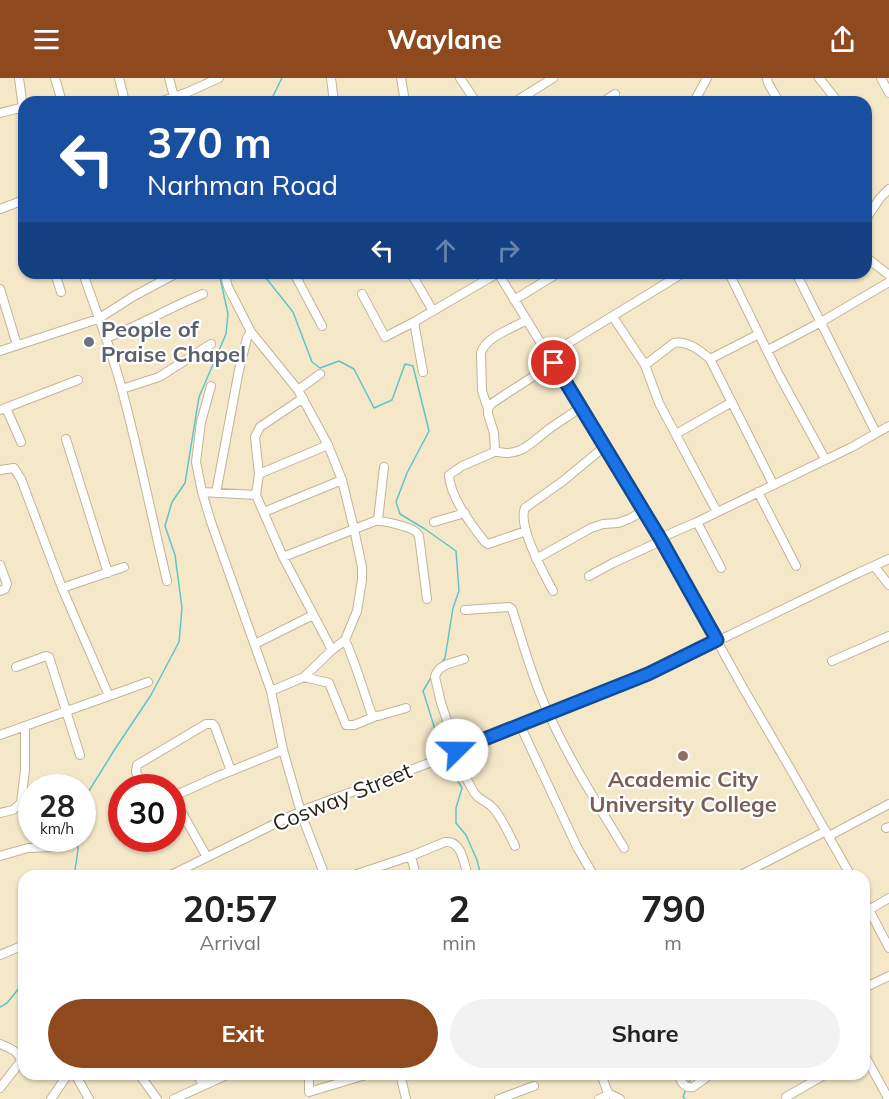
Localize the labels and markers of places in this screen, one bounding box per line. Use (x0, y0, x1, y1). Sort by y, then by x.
place label: People of Praise Chapel (101, 315, 246, 368)
marker: People of Praise Chapel (82, 335, 96, 349)
pin (528, 337, 579, 388)
marker: Academic City University College (676, 749, 690, 763)
place label: Academic City University College (589, 765, 777, 818)

